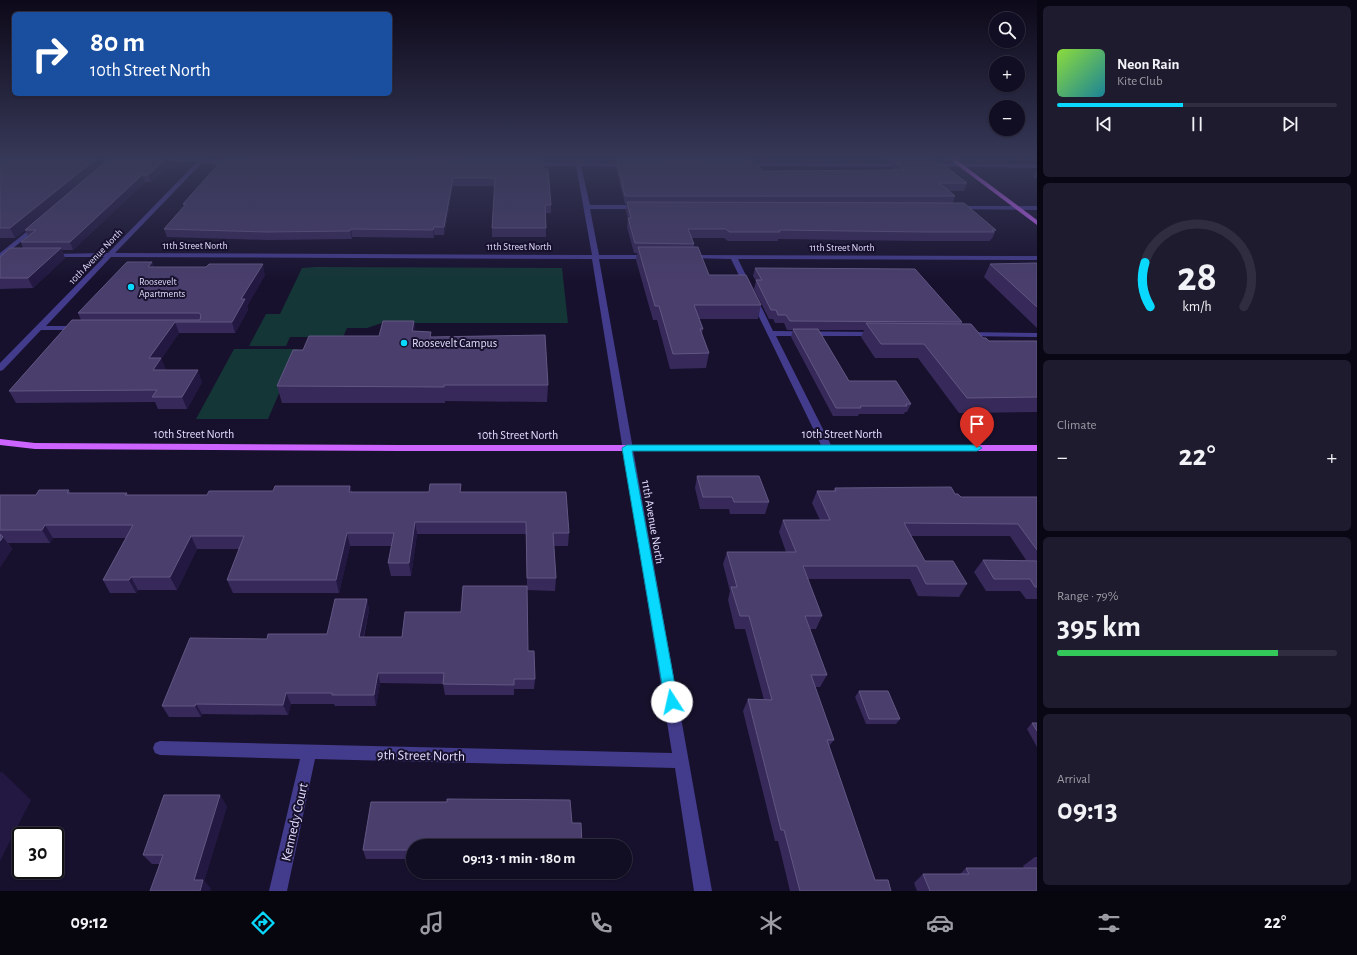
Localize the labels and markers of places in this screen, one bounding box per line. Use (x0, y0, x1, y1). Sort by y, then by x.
place label: Roosevelt Apartments (139, 277, 186, 299)
marker: Roosevelt Apartments (126, 282, 136, 292)
place label: Roosevelt Campus (412, 337, 497, 349)
marker: Roosevelt Campus (399, 338, 409, 348)
pin (960, 407, 994, 448)

